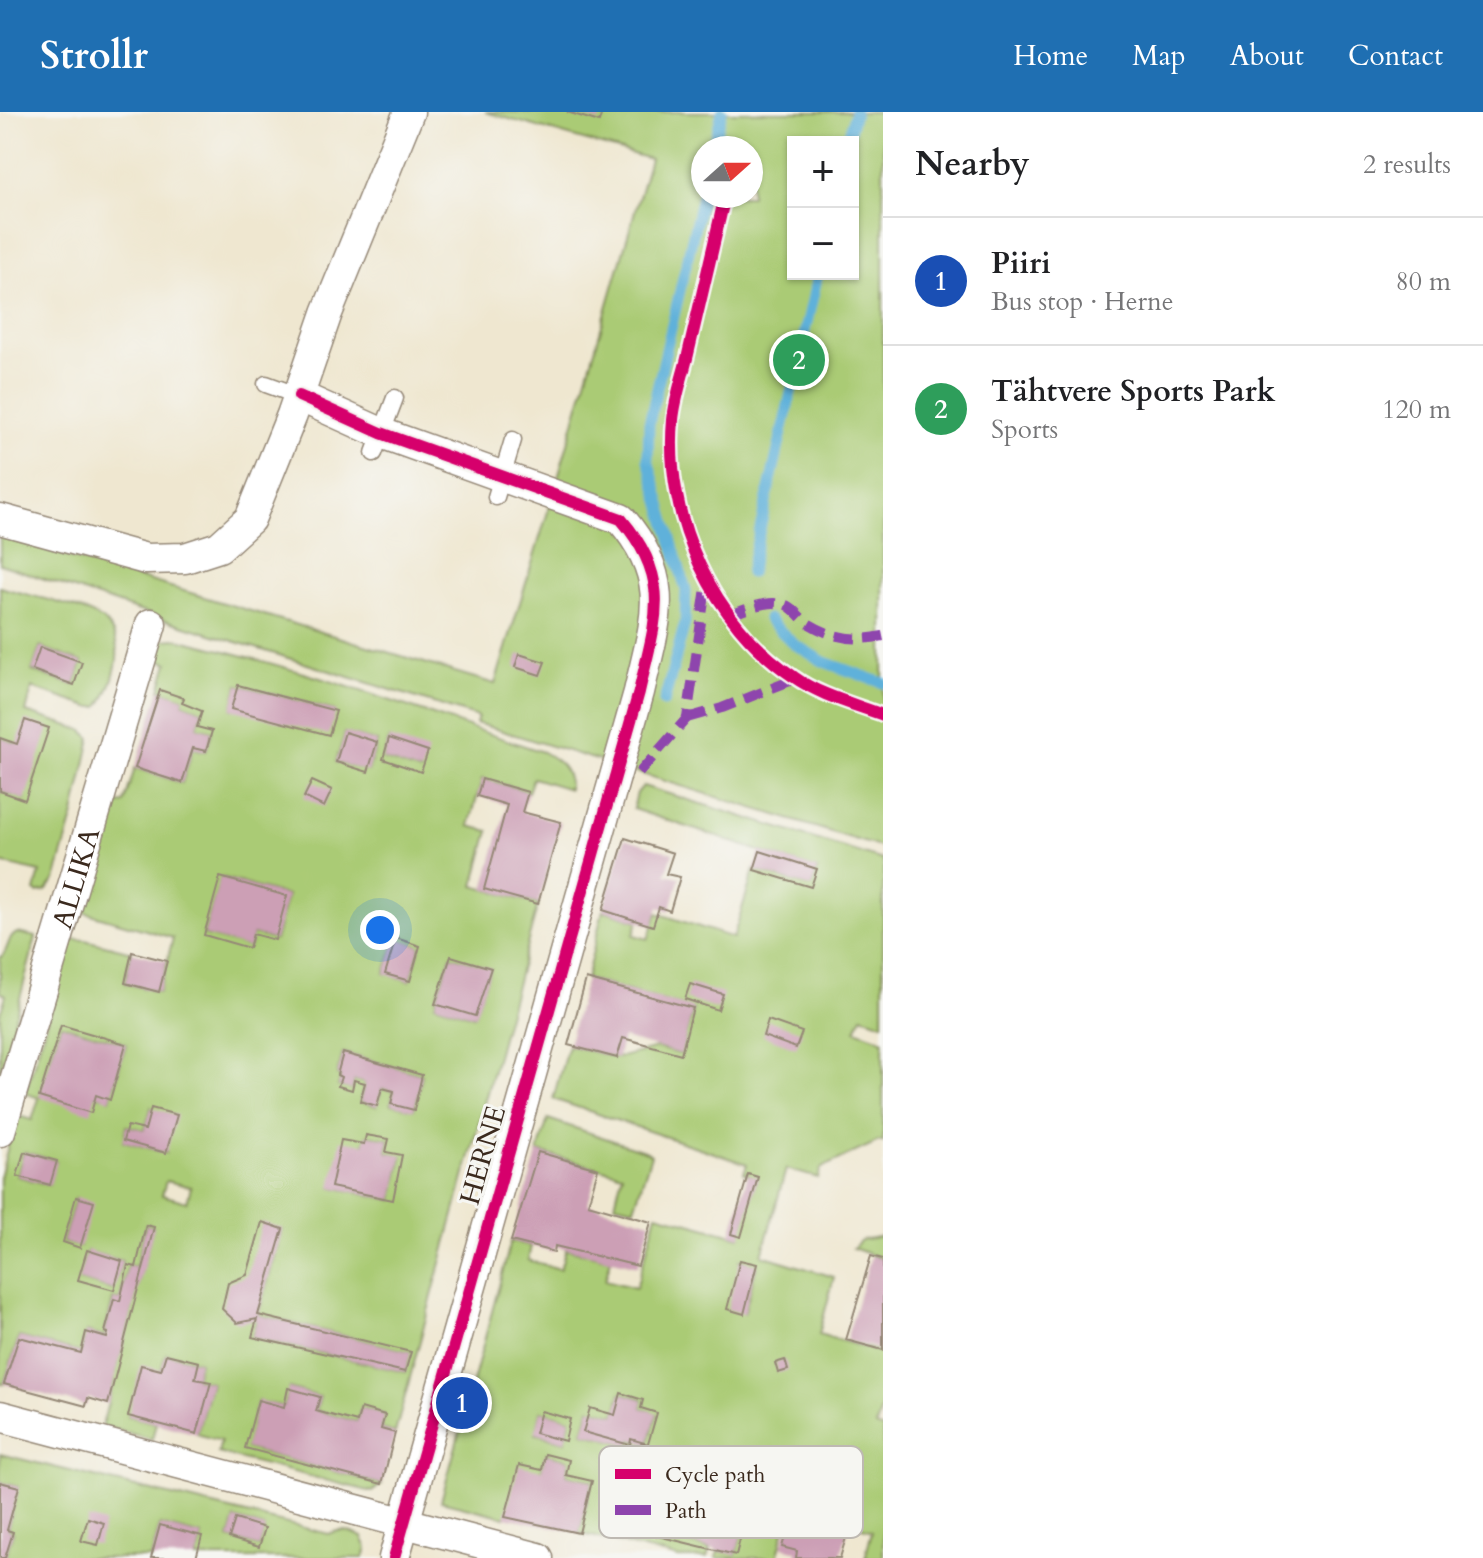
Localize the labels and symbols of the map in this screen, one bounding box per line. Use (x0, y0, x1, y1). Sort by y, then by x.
north arrow (691, 136, 763, 208)
pin: 2 (773, 330, 825, 390)
street label: ALLIKA (43, 823, 109, 934)
your location (360, 910, 400, 950)
street label: HERNE (451, 1101, 515, 1209)
pin: 1 (436, 1373, 488, 1433)
legend (599, 1446, 863, 1538)
text: Cycle path (665, 1460, 765, 1490)
text: Path (665, 1496, 707, 1526)

